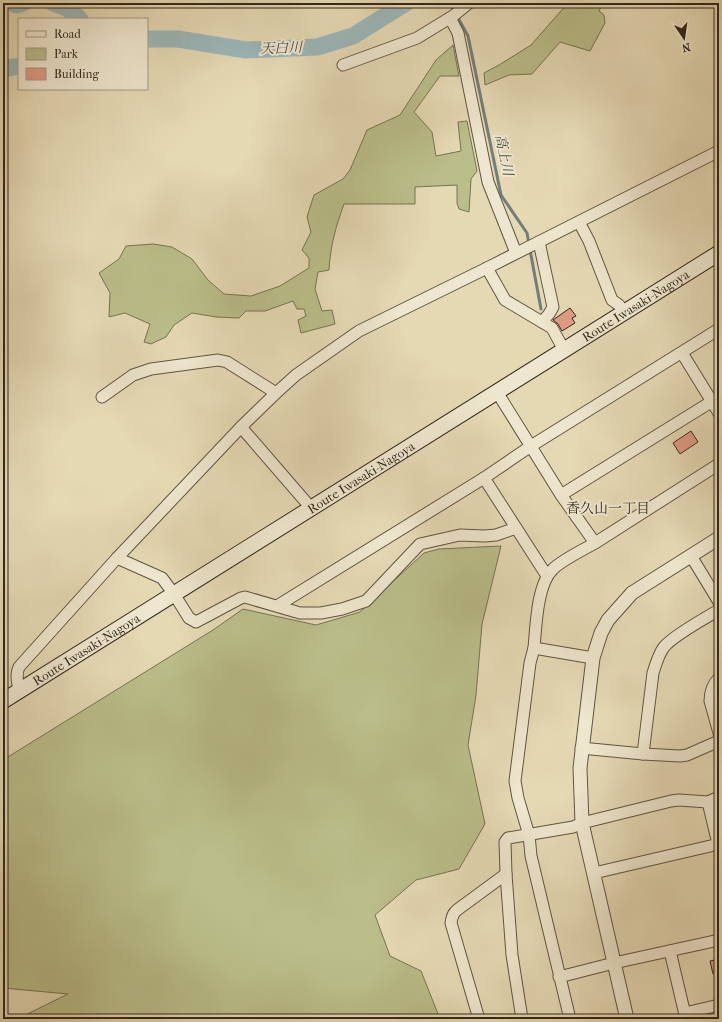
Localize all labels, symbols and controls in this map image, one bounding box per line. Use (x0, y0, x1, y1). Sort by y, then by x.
legend (18, 18, 148, 90)
north arrow (664, 18, 704, 58)
text: Road (54, 27, 81, 41)
water label: 天白川 (260, 39, 304, 57)
text: N (680, 40, 692, 55)
text: Park (54, 47, 79, 61)
text: Building (54, 67, 99, 81)
water label: 高上川 (491, 133, 517, 179)
street label: Route Iwasaki-Nagoya (579, 266, 693, 344)
street label: Route Iwasaki-Nagoya (304, 438, 418, 516)
district label: 香久山一丁目 (566, 500, 650, 517)
street label: Route Iwasaki-Nagoya (30, 609, 143, 688)

